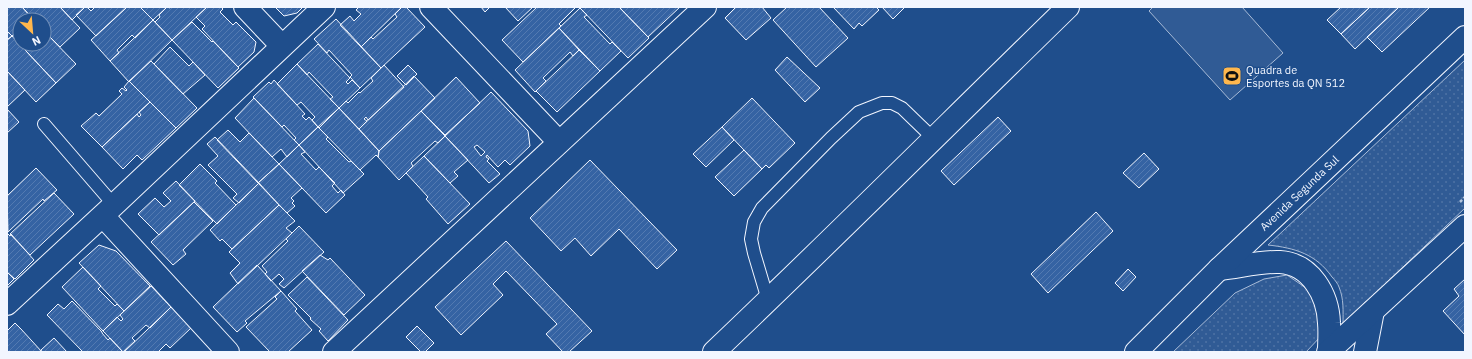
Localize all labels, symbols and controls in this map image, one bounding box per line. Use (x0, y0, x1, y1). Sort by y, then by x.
north arrow (12, 12, 52, 52)
text: N (30, 33, 43, 49)
place label: Quadra de Esportes da QN 512 (1246, 63, 1345, 90)
sports icon: Quadra de Esportes da QN 512 (1221, 65, 1243, 87)
street label: Avenida Segunda Sul (1257, 153, 1342, 234)

